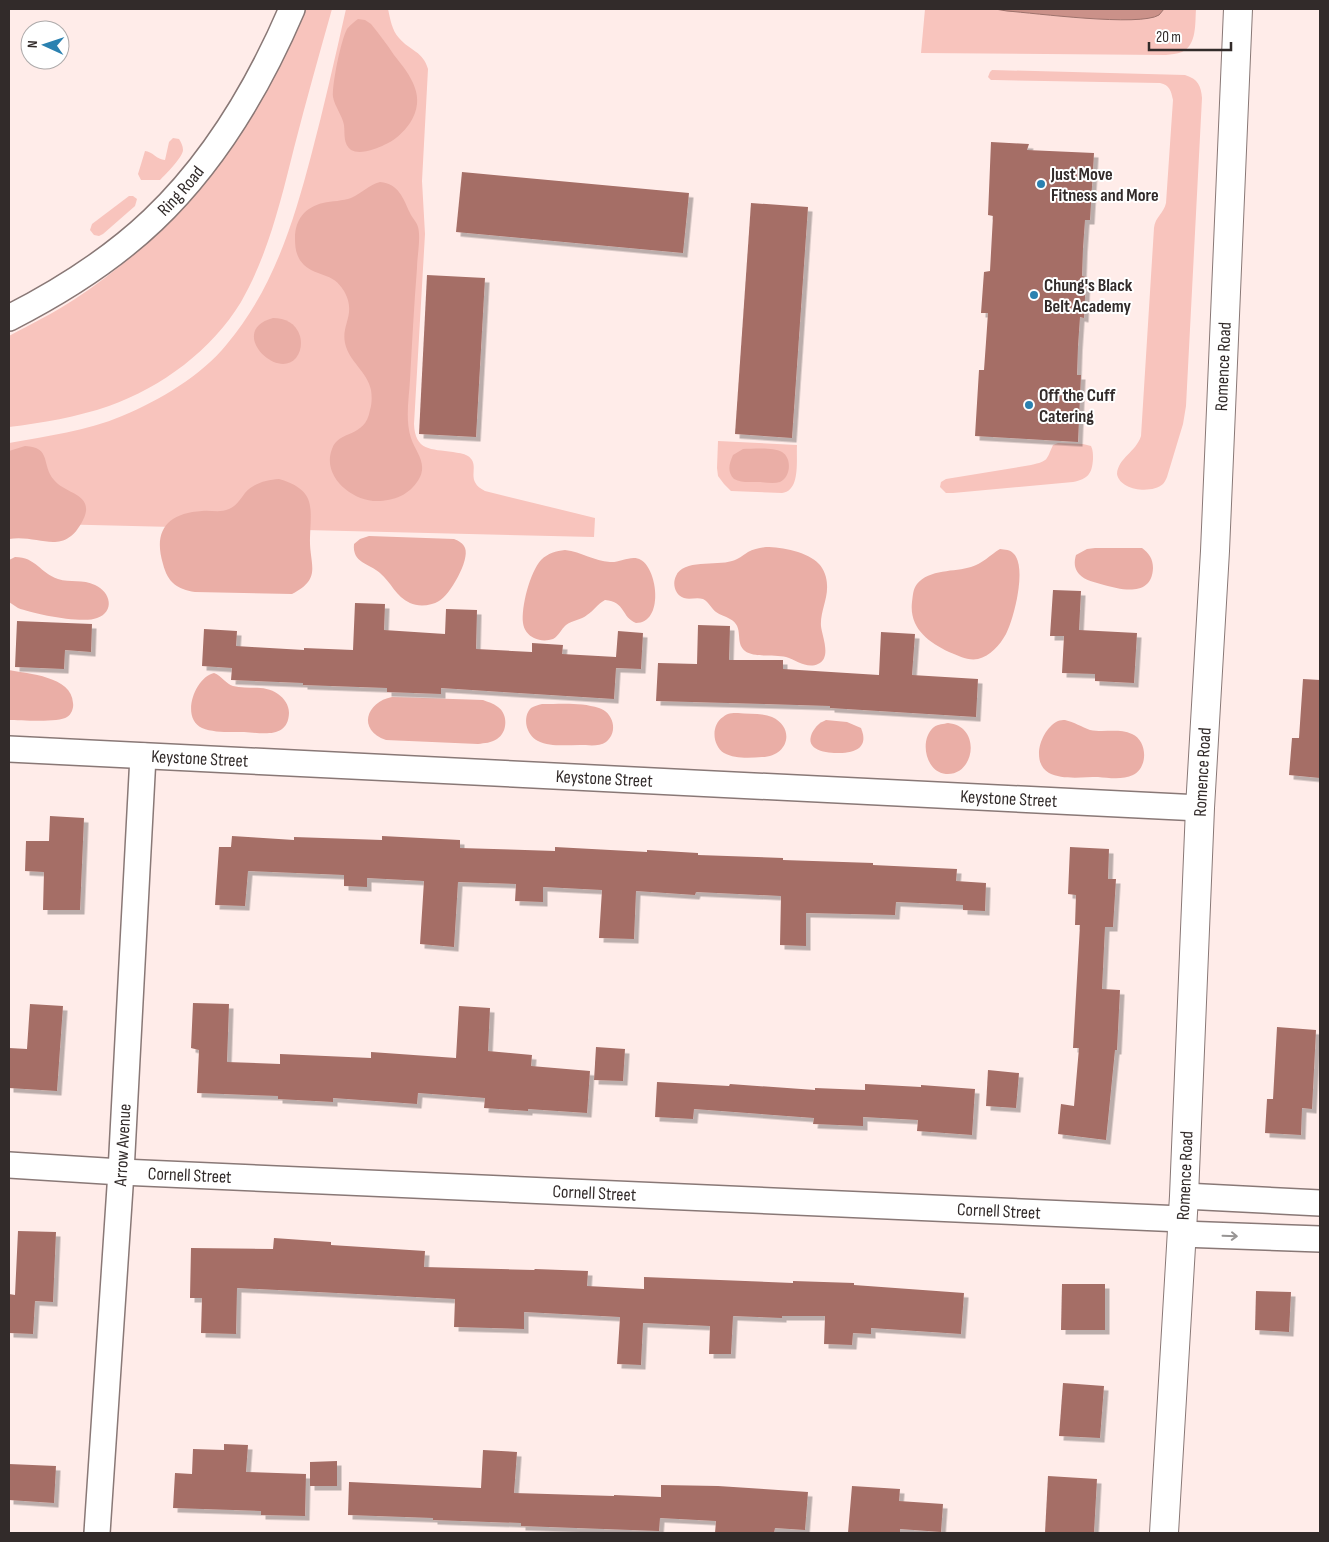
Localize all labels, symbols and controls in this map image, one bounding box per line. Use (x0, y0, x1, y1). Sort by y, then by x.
north arrow (20, 20, 70, 70)
scale bar (1149, 20, 1232, 52)
text: 20 m (1156, 28, 1181, 47)
text: N (24, 40, 41, 49)
street label: Ring Road (153, 162, 208, 220)
place label: Just Move Fitness and More (1050, 164, 1159, 206)
marker: Just Move Fitness and More (1035, 178, 1047, 190)
place label: Chung's Black Belt Academy (1044, 275, 1133, 317)
marker: Chung's Black Belt Academy (1028, 289, 1040, 301)
street label: Romence Road (1210, 321, 1235, 412)
place label: Off the Cuff Catering (1039, 385, 1116, 427)
marker: Off the Cuff Catering (1023, 399, 1035, 411)
street label: Romence Road (1189, 727, 1215, 817)
street label: Keystone Street (151, 746, 249, 771)
street label: Keystone Street (555, 766, 654, 791)
street label: Keystone Street (960, 786, 1058, 811)
street label: Arrow Avenue (110, 1103, 135, 1188)
street label: Romence Road (1172, 1131, 1197, 1221)
street label: Cornell Street (147, 1163, 233, 1187)
street label: Cornell Street (552, 1181, 637, 1205)
street label: Cornell Street (957, 1199, 1042, 1223)
one-way arrow (1222, 1231, 1238, 1240)

